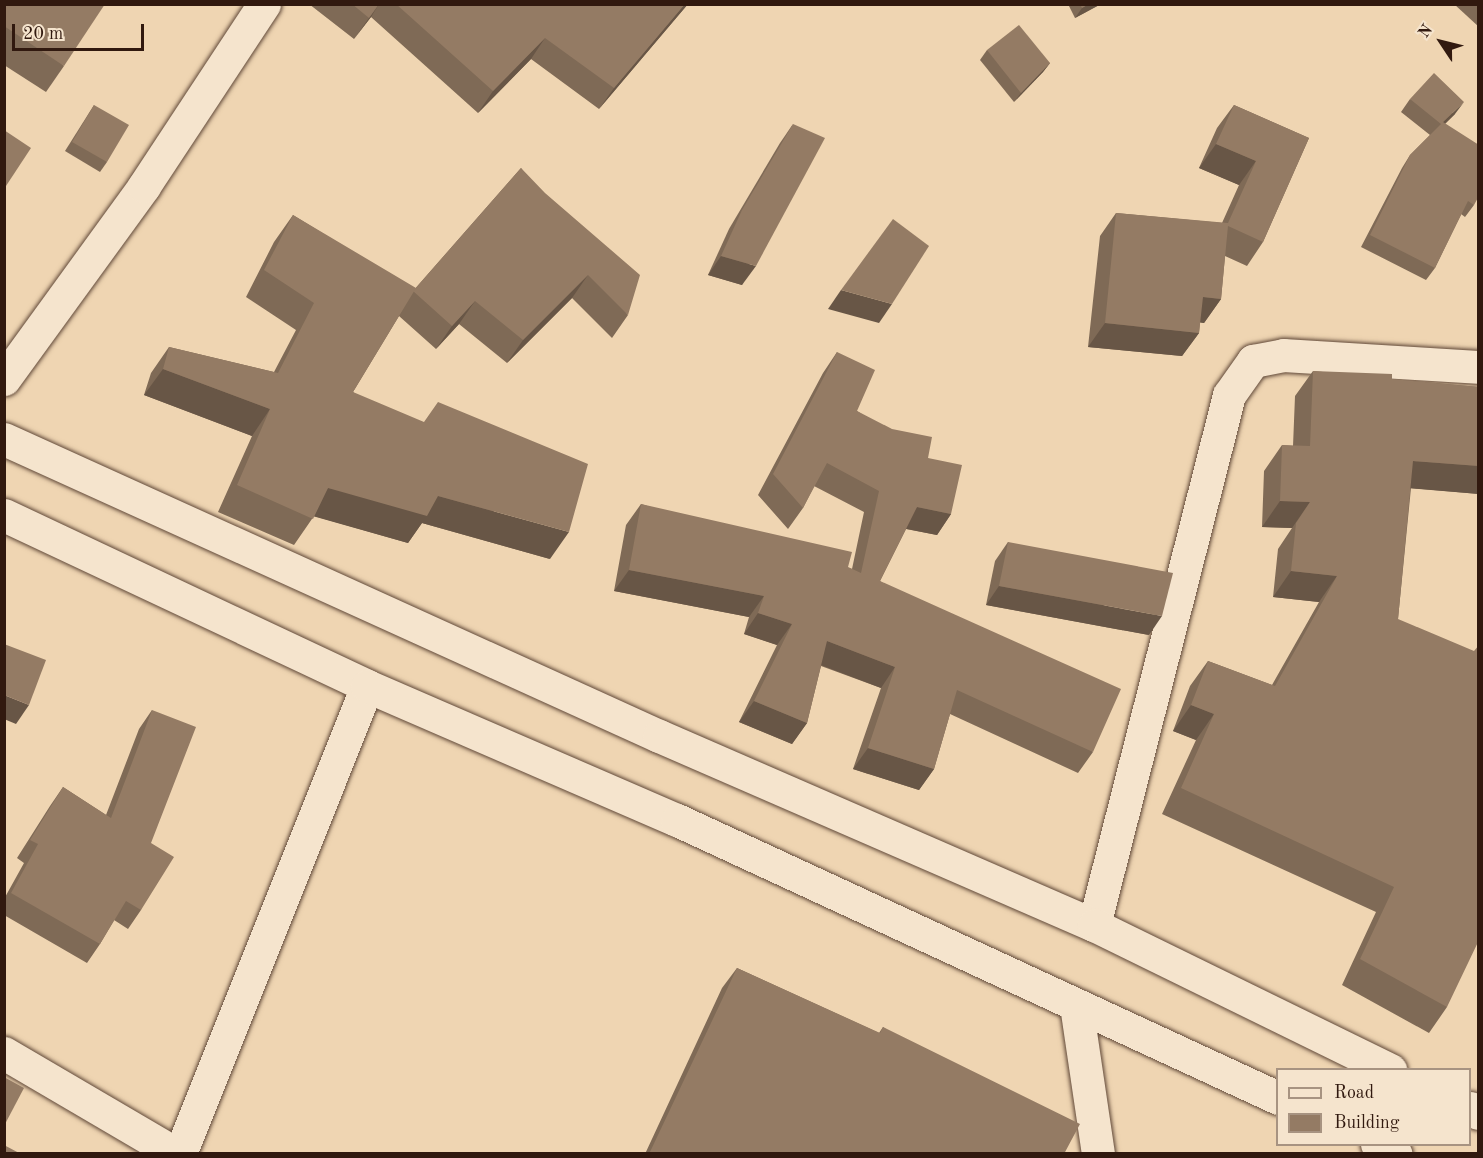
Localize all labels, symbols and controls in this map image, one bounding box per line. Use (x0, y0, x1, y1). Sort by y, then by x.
scale bar (15, 12, 147, 50)
north arrow (1411, 12, 1471, 72)
text: N (1416, 22, 1436, 41)
text: 20 m (23, 25, 63, 43)
legend (1276, 1068, 1471, 1146)
text: Road (1334, 1084, 1374, 1102)
text: Building (1334, 1114, 1399, 1132)

